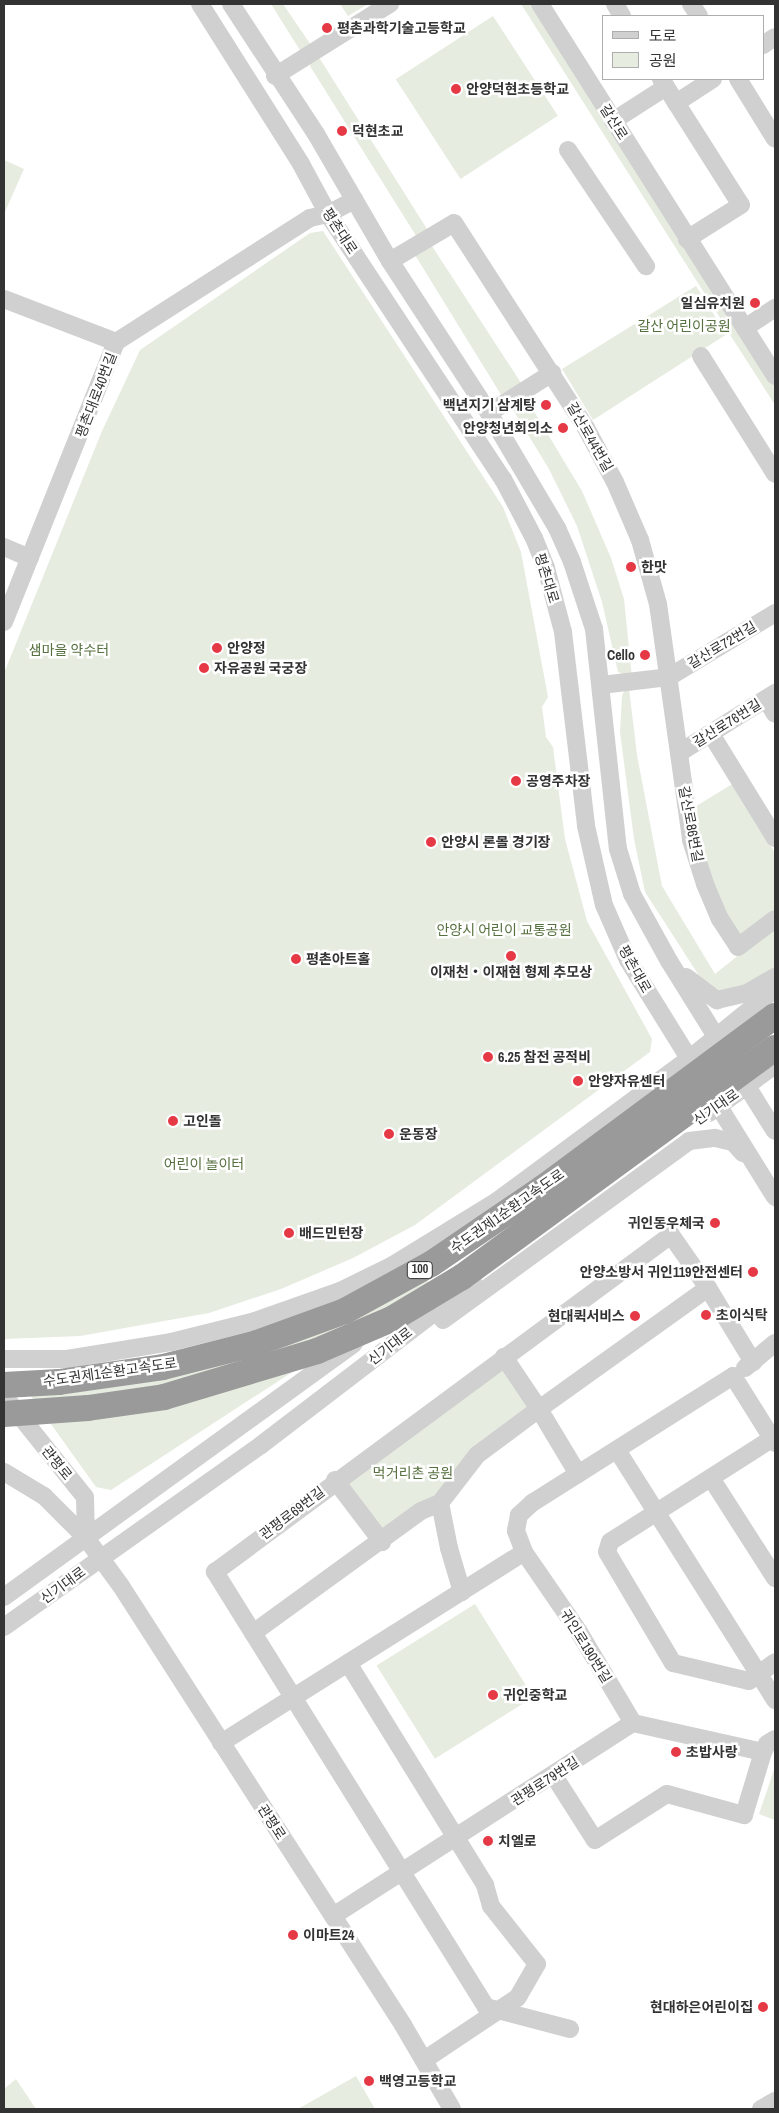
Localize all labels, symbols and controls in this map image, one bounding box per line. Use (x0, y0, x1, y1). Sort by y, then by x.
legend (602, 15, 764, 80)
place label: 평촌과학기술고등학교 (337, 20, 466, 36)
marker: 평촌과학기술고등학교 (321, 22, 333, 34)
text: 도로 (649, 25, 677, 46)
text: 공원 (649, 50, 677, 71)
place label: 안양덕현초등학교 (466, 81, 569, 97)
marker: 안양덕현초등학교 (450, 83, 462, 95)
street label: 갈산로 (597, 101, 631, 143)
place label: 덕현초교 (352, 123, 404, 139)
marker: 덕현초교 (336, 125, 348, 137)
street label: 평촌대로 (319, 205, 361, 257)
place label: 일심유치원 (681, 295, 745, 311)
marker: 일심유치원 (749, 297, 761, 309)
park label: 갈산 어린이공원 (637, 318, 731, 334)
street label: 평촌대로40번길 (72, 350, 120, 440)
place label: 백년지기 삼계탕 (443, 397, 536, 413)
marker: 백년지기 삼계탕 (540, 399, 552, 411)
street label: 갈산로44번길 (563, 399, 617, 475)
place label: 안양청년회의소 (463, 420, 553, 436)
marker: 안양청년회의소 (557, 422, 569, 434)
street label: 평촌대로 (531, 551, 563, 605)
place label: 한맛 (641, 559, 667, 575)
marker: 한맛 (625, 561, 637, 573)
street label: 갈산로72번길 (685, 618, 759, 672)
place label: 안양정 (227, 640, 266, 656)
park label: 샘마을 약수터 (29, 642, 109, 658)
marker: 안양정 (211, 642, 223, 654)
place label: Cello (607, 647, 635, 663)
marker: Cello (639, 649, 651, 661)
place label: 자유공원 국궁장 (214, 660, 307, 676)
marker: 자유공원 국궁장 (198, 662, 210, 674)
street label: 갈산로76번길 (690, 695, 764, 751)
place label: 공영주차장 (526, 773, 590, 789)
marker: 공영주차장 (510, 775, 522, 787)
street label: 갈산로86번길 (675, 785, 707, 863)
place label: 안양시 론볼 경기장 (441, 834, 550, 850)
marker: 안양시 론볼 경기장 (425, 836, 437, 848)
park label: 안양시 어린이 교통공원 (436, 922, 572, 938)
street label: 평촌대로 (615, 942, 655, 996)
marker: 이재천・이재현 형제 추모상 (505, 950, 517, 962)
place label: 평촌아트홀 (306, 951, 370, 967)
marker: 평촌아트홀 (290, 953, 302, 965)
place label: 이재천・이재현 형제 추모상 (430, 964, 592, 980)
place label: 6.25 참전 공적비 (498, 1049, 591, 1065)
marker: 6.25 참전 공적비 (482, 1051, 494, 1063)
place label: 안양자유센터 (588, 1073, 665, 1089)
marker: 안양자유센터 (572, 1075, 584, 1087)
street label: 신기대로 (690, 1085, 742, 1129)
place label: 고인돌 (183, 1113, 222, 1129)
marker: 고인돌 (167, 1115, 179, 1127)
place label: 운동장 (399, 1126, 438, 1142)
marker: 운동장 (383, 1128, 395, 1140)
park label: 어린이 놀이터 (164, 1156, 244, 1172)
street label: 수도권제1순환고속도로 (447, 1165, 567, 1257)
place label: 귀인동우체국 (628, 1215, 705, 1231)
marker: 귀인동우체국 (709, 1217, 721, 1229)
place label: 배드민턴장 (299, 1225, 363, 1241)
marker: 배드민턴장 (283, 1227, 295, 1239)
road number: 100 (406, 1260, 434, 1280)
place label: 안양소방서 귀인119안전센터 (580, 1264, 743, 1280)
marker: 안양소방서 귀인119안전센터 (747, 1266, 759, 1278)
place label: 초이식탁 (716, 1307, 768, 1323)
place label: 현대퀵서비스 (548, 1308, 625, 1324)
marker: 초이식탁 (700, 1309, 712, 1321)
marker: 현대퀵서비스 (629, 1310, 641, 1322)
street label: 신기대로 (365, 1324, 415, 1368)
street label: 수도권제1순환고속도로 (42, 1354, 178, 1390)
street label: 관평로 (38, 1443, 76, 1483)
park label: 먹거리촌 공원 (373, 1465, 453, 1481)
street label: 관평로69번길 (256, 1483, 328, 1543)
street label: 신기대로 (37, 1563, 89, 1607)
street label: 귀인로190번길 (557, 1606, 615, 1686)
place label: 귀인중학교 (503, 1687, 567, 1703)
marker: 귀인중학교 (487, 1689, 499, 1701)
place label: 초밥사랑 (686, 1744, 738, 1760)
marker: 초밥사랑 (670, 1746, 682, 1758)
street label: 관평로79번길 (508, 1753, 582, 1809)
street label: 관평로 (254, 1801, 290, 1843)
place label: 치엘로 (498, 1833, 537, 1849)
marker: 치엘로 (482, 1835, 494, 1847)
place label: 이마트24 (303, 1927, 354, 1943)
marker: 이마트24 (287, 1929, 299, 1941)
place label: 현대하은어린이집 (650, 1999, 753, 2015)
marker: 현대하은어린이집 (757, 2001, 769, 2013)
place label: 백영고등학교 (379, 2073, 456, 2089)
marker: 백영고등학교 (363, 2075, 375, 2087)

